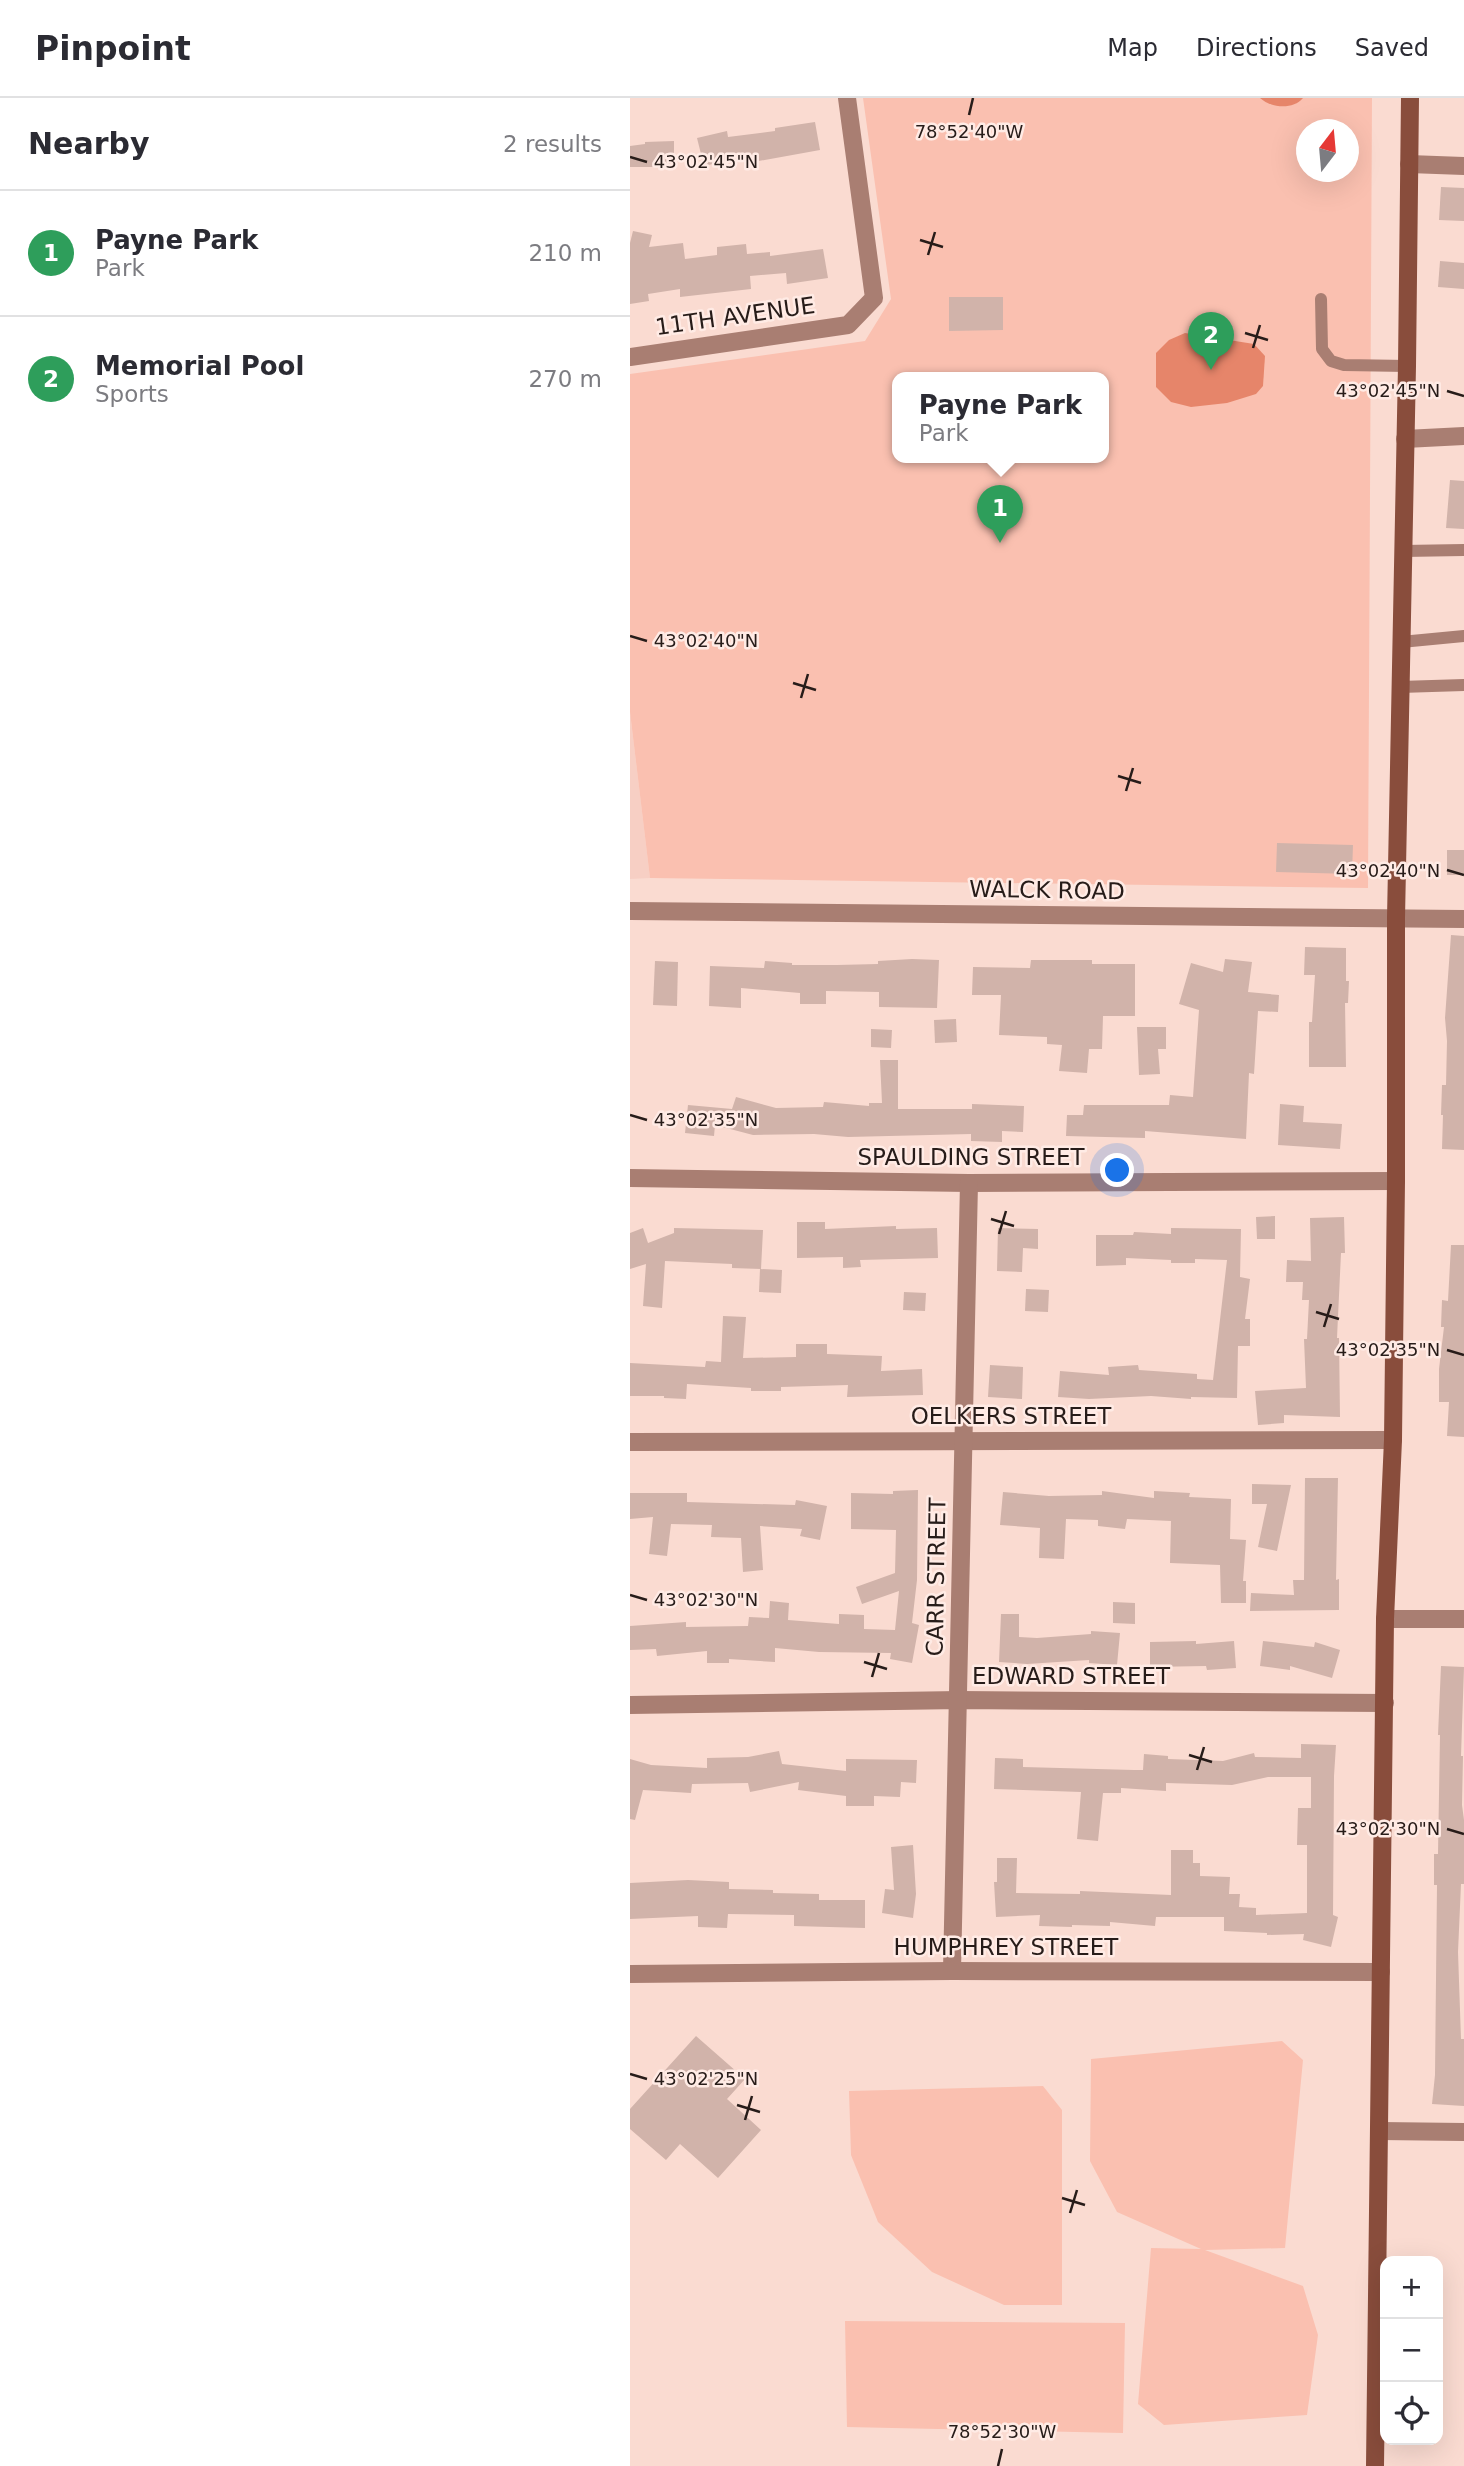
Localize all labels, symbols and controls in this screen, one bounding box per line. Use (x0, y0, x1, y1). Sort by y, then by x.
text: Pinpoint (35, 29, 191, 68)
text: Map (1107, 34, 1158, 62)
text: Directions (1196, 34, 1317, 62)
text: Saved (1355, 34, 1429, 62)
north arrow (1296, 119, 1359, 182)
text: 78°52'40"W (915, 121, 1024, 142)
text: Nearby (28, 126, 150, 161)
text: 2 results (503, 131, 602, 157)
text: 43°02'45"N (654, 151, 758, 172)
text: Payne Park (95, 225, 258, 255)
text: 1 (43, 240, 59, 266)
text: 210 m (528, 240, 602, 266)
text: Park (95, 255, 145, 281)
street label: 11TH AVENUE (653, 292, 817, 340)
pin: 2 (1188, 312, 1234, 370)
text: Memorial Pool (95, 351, 304, 381)
text: 2 (43, 366, 59, 392)
text: 270 m (528, 366, 602, 392)
popup (892, 372, 1109, 463)
text: 43°02'45"N (1336, 380, 1440, 401)
text: Sports (95, 381, 169, 407)
text: Payne Park (919, 390, 1082, 420)
text: Park (919, 420, 969, 446)
pin: 1 (977, 485, 1023, 543)
text: 43°02'40"N (654, 630, 758, 651)
text: 43°02'40"N (1336, 860, 1440, 881)
street label: WALCK ROAD (969, 876, 1125, 904)
text: 43°02'35"N (654, 1109, 758, 1130)
street label: SPAULDING STREET (858, 1144, 1085, 1170)
your location (1100, 1153, 1134, 1187)
text: 43°02'35"N (1336, 1339, 1440, 1360)
street label: OELKERS STREET (911, 1403, 1112, 1429)
street label: CARR STREET (922, 1496, 950, 1657)
text: 43°02'30"N (654, 1589, 758, 1610)
street label: EDWARD STREET (972, 1663, 1171, 1689)
text: 43°02'30"N (1336, 1818, 1440, 1839)
street label: HUMPHREY STREET (894, 1934, 1119, 1960)
text: 43°02'25"N (654, 2068, 758, 2089)
map controls (1380, 2256, 1443, 2445)
button: + (1380, 2256, 1443, 2319)
button: − (1380, 2319, 1443, 2382)
button: locate (1380, 2382, 1443, 2445)
text: 78°52'30"W (948, 2421, 1057, 2442)

